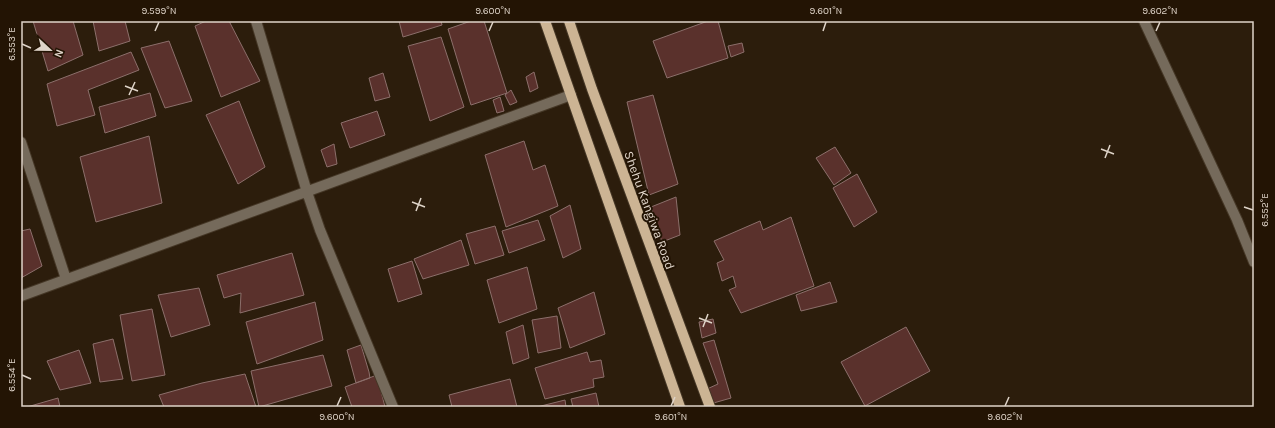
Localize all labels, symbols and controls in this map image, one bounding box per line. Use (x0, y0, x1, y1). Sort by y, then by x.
text: 9.599°N (141, 5, 177, 17)
text: 9.600°N (475, 5, 511, 17)
text: 9.601°N (810, 5, 842, 17)
text: 9.602°N (1142, 5, 1178, 17)
text: 6.553°E (6, 27, 18, 61)
north arrow (30, 30, 70, 70)
text: N (51, 47, 66, 60)
street label: Shehu Kangiwa Road (621, 149, 678, 271)
text: 6.552°E (1259, 193, 1271, 227)
text: 6.554°E (6, 358, 18, 392)
text: 9.600°N (319, 411, 355, 423)
text: 9.601°N (655, 411, 687, 423)
text: 9.602°N (987, 411, 1023, 423)

